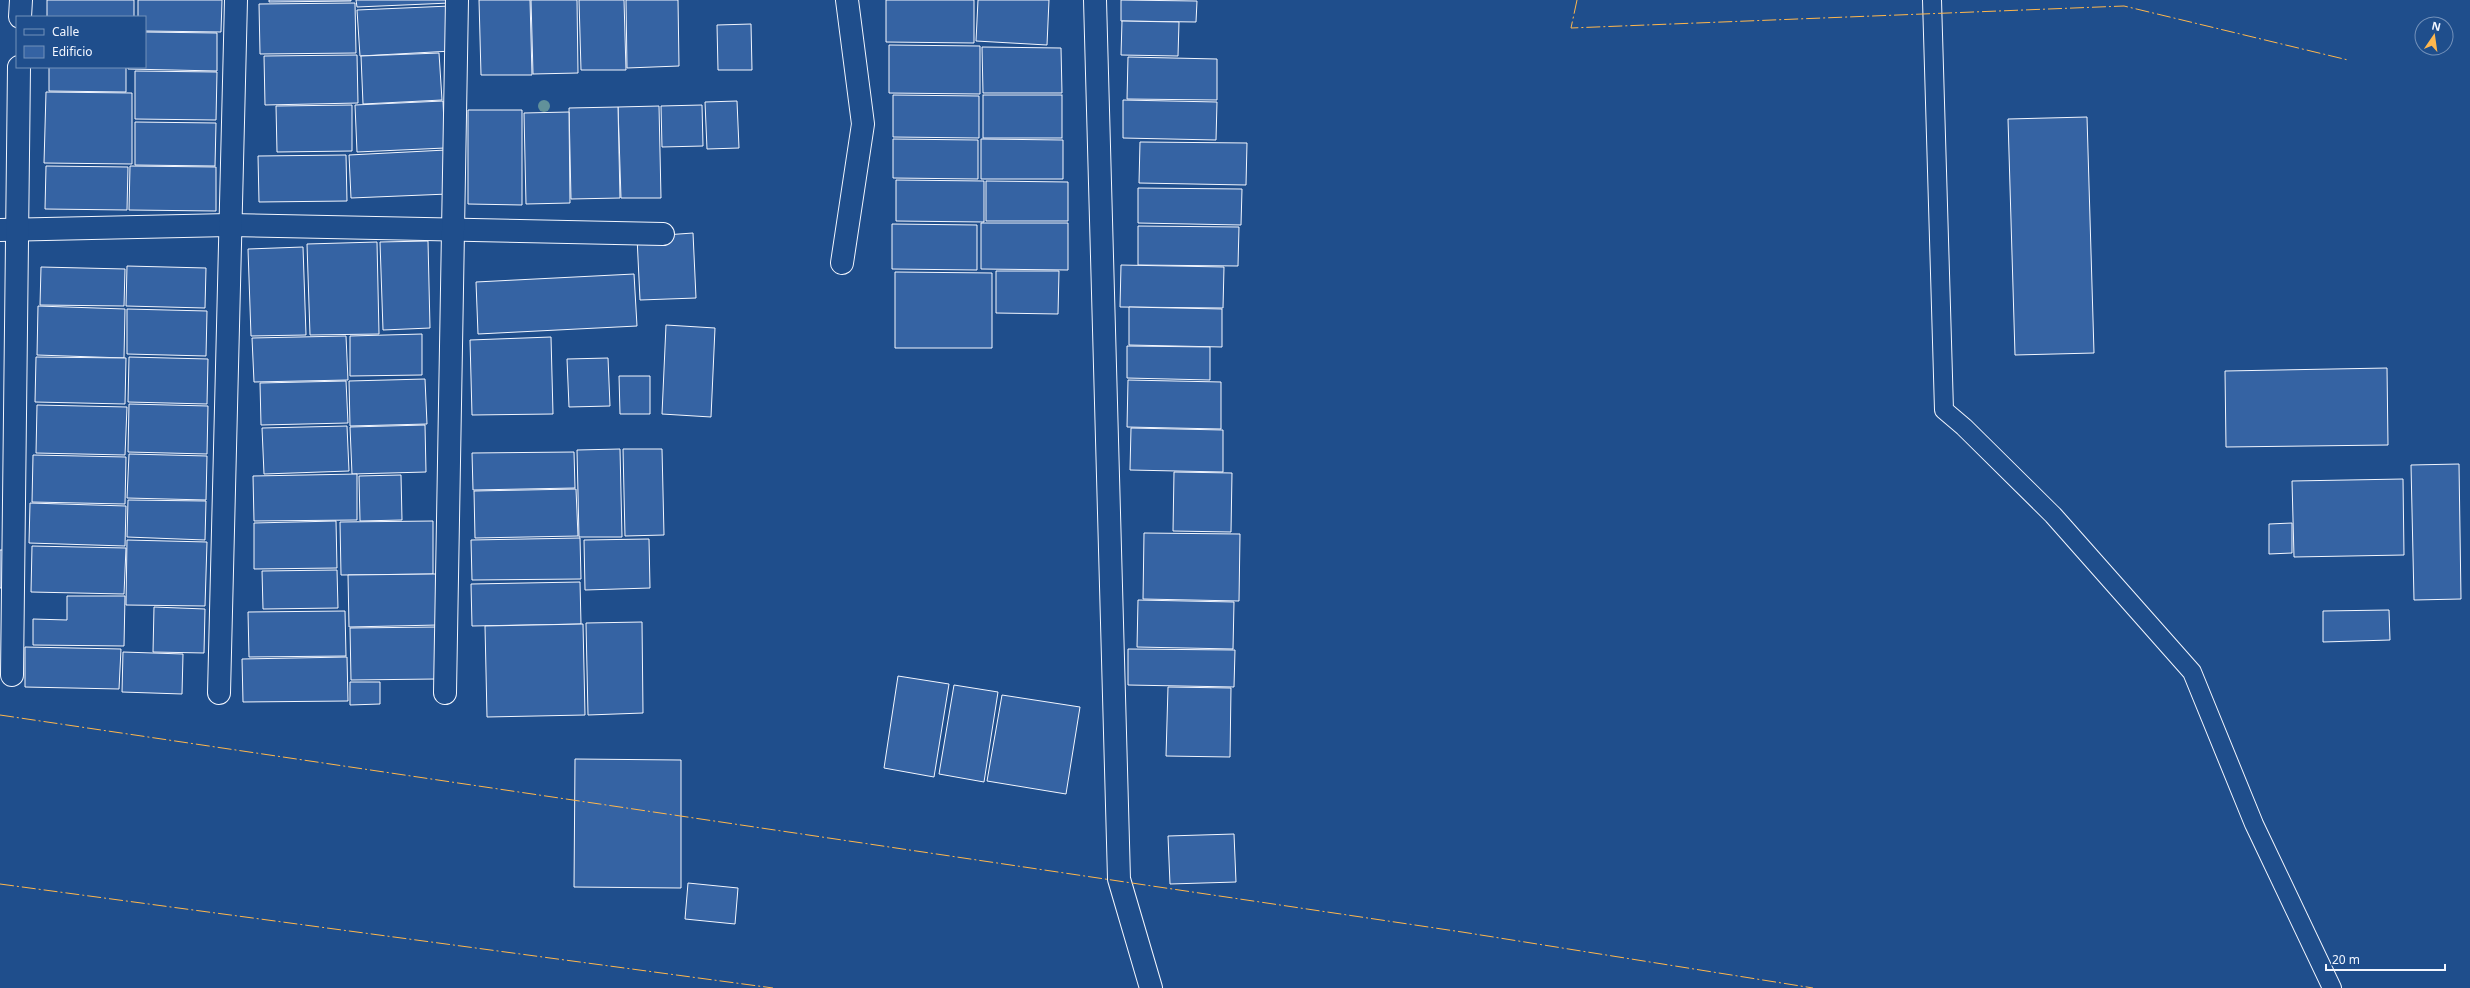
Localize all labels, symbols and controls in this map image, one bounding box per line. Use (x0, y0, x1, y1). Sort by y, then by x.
legend (16, 16, 146, 68)
north arrow (2414, 16, 2454, 56)
text: N (2430, 17, 2442, 34)
text: Calle (52, 23, 80, 40)
text: Edificio (52, 43, 93, 60)
scale bar (2326, 946, 2445, 972)
text: 20 m (2332, 951, 2360, 968)

